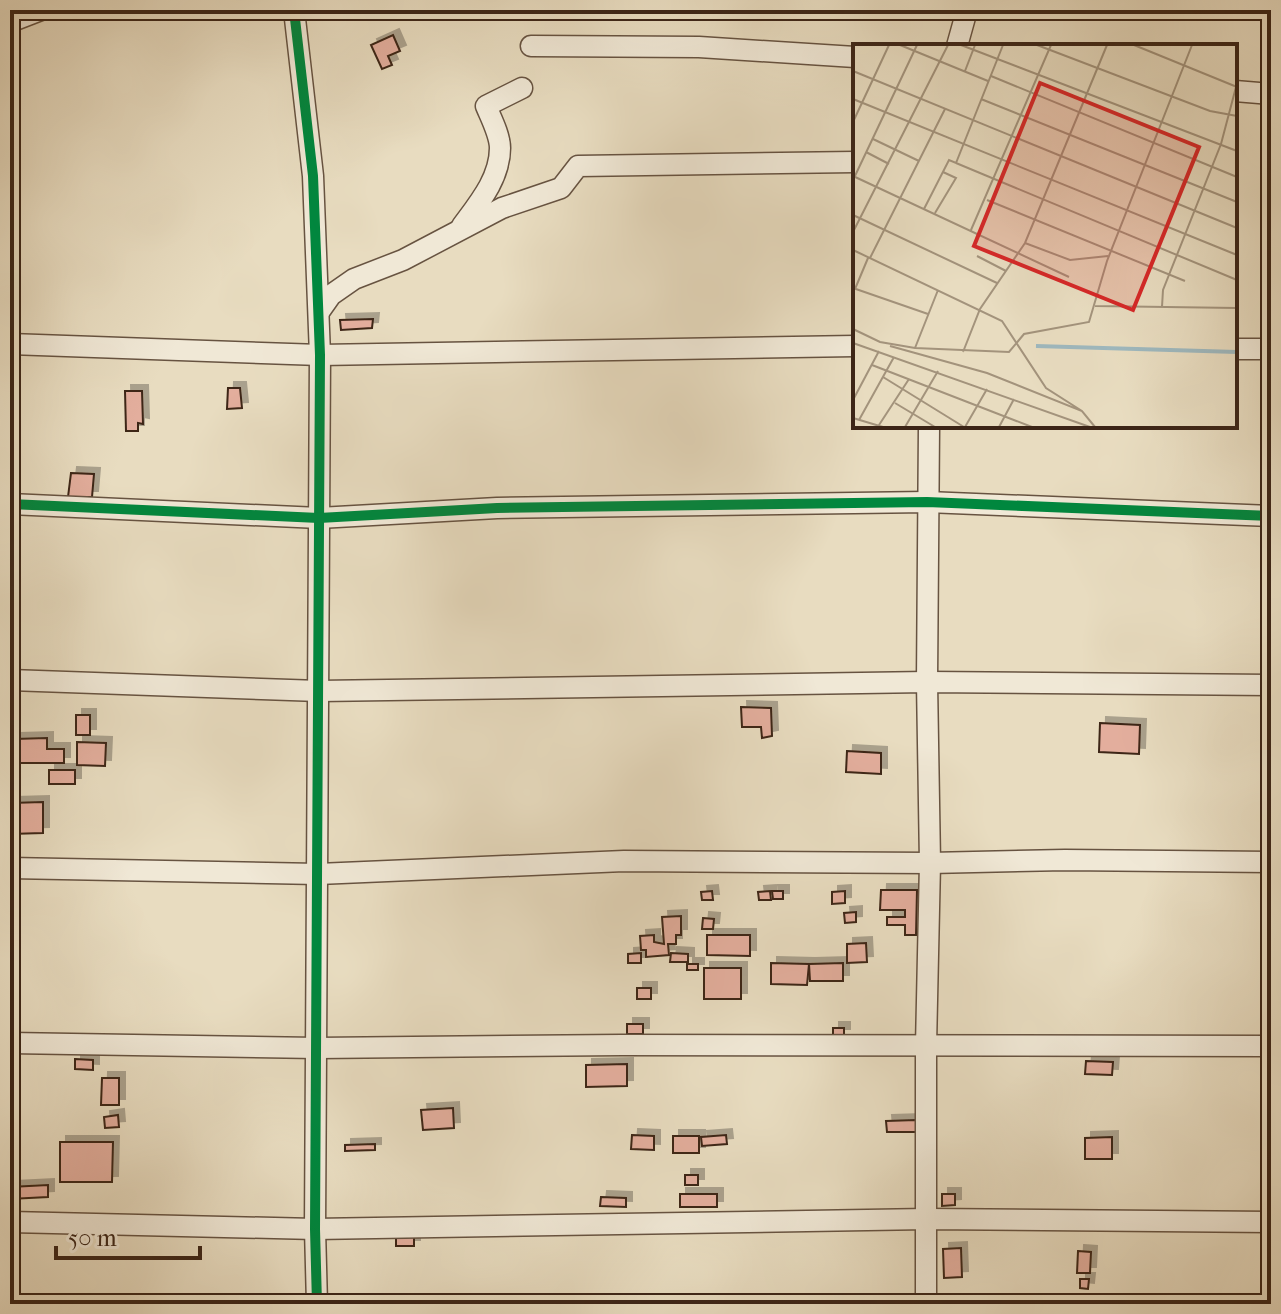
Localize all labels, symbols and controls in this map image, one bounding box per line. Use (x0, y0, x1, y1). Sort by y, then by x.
inset map (853, 44, 1237, 428)
scale bar (56, 1210, 200, 1260)
text: 50 m (68, 1224, 117, 1252)

